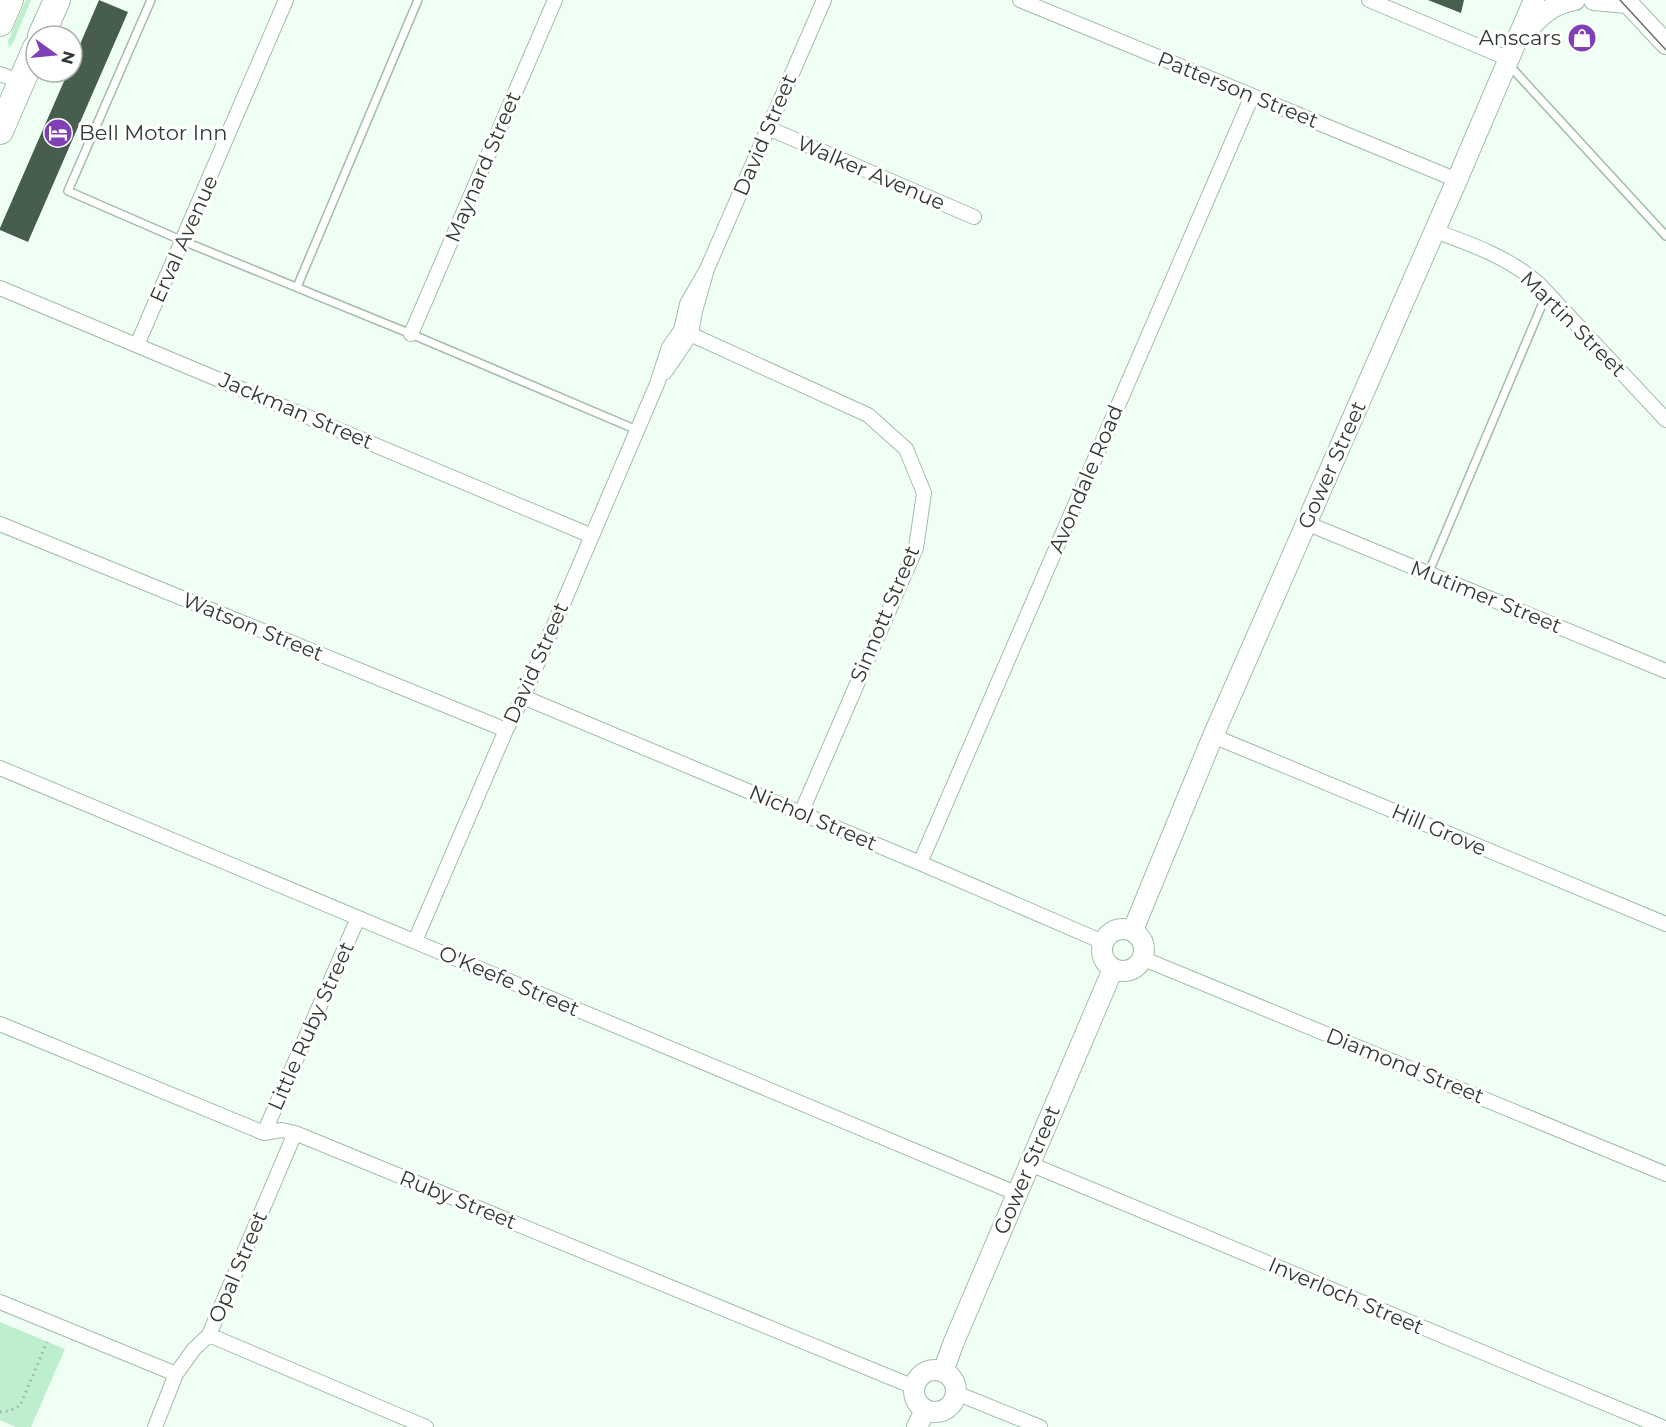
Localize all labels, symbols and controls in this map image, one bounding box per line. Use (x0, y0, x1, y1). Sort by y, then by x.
shop icon: Anscars (1566, 22, 1598, 54)
north arrow (24, 24, 84, 84)
place label: Anscars (1479, 25, 1561, 50)
street label: Patterson Street (1154, 46, 1322, 133)
text: N (57, 49, 79, 66)
street label: David Street (728, 70, 801, 199)
street label: Maynard Street (440, 88, 526, 246)
hotel icon: Bell Motor Inn (42, 117, 74, 149)
place label: Bell Motor Inn (79, 120, 228, 145)
street label: Walker Avenue (794, 130, 949, 215)
street label: Erval Avenue (144, 171, 223, 306)
street label: Martin Street (1516, 266, 1631, 381)
street label: Jackman Street (215, 366, 377, 454)
street label: Gower Street (1292, 397, 1371, 533)
street label: Avondale Road (1043, 401, 1128, 557)
street label: Sinnott Street (845, 542, 925, 686)
street label: Mutimer Street (1407, 555, 1565, 638)
street label: Watson Street (179, 587, 327, 666)
street label: David Street (498, 598, 573, 727)
street label: Nichol Street (746, 779, 881, 856)
street label: Hill Grove (1388, 798, 1490, 861)
street label: Little Ruby Street (262, 938, 359, 1114)
street label: O'Keefe Street (435, 940, 583, 1021)
street label: Diamond Street (1322, 1022, 1488, 1109)
street label: Gower Street (988, 1102, 1065, 1238)
street label: Ruby Street (396, 1165, 520, 1234)
street label: Opal Street (203, 1207, 272, 1326)
street label: Inverloch Street (1265, 1252, 1427, 1339)

